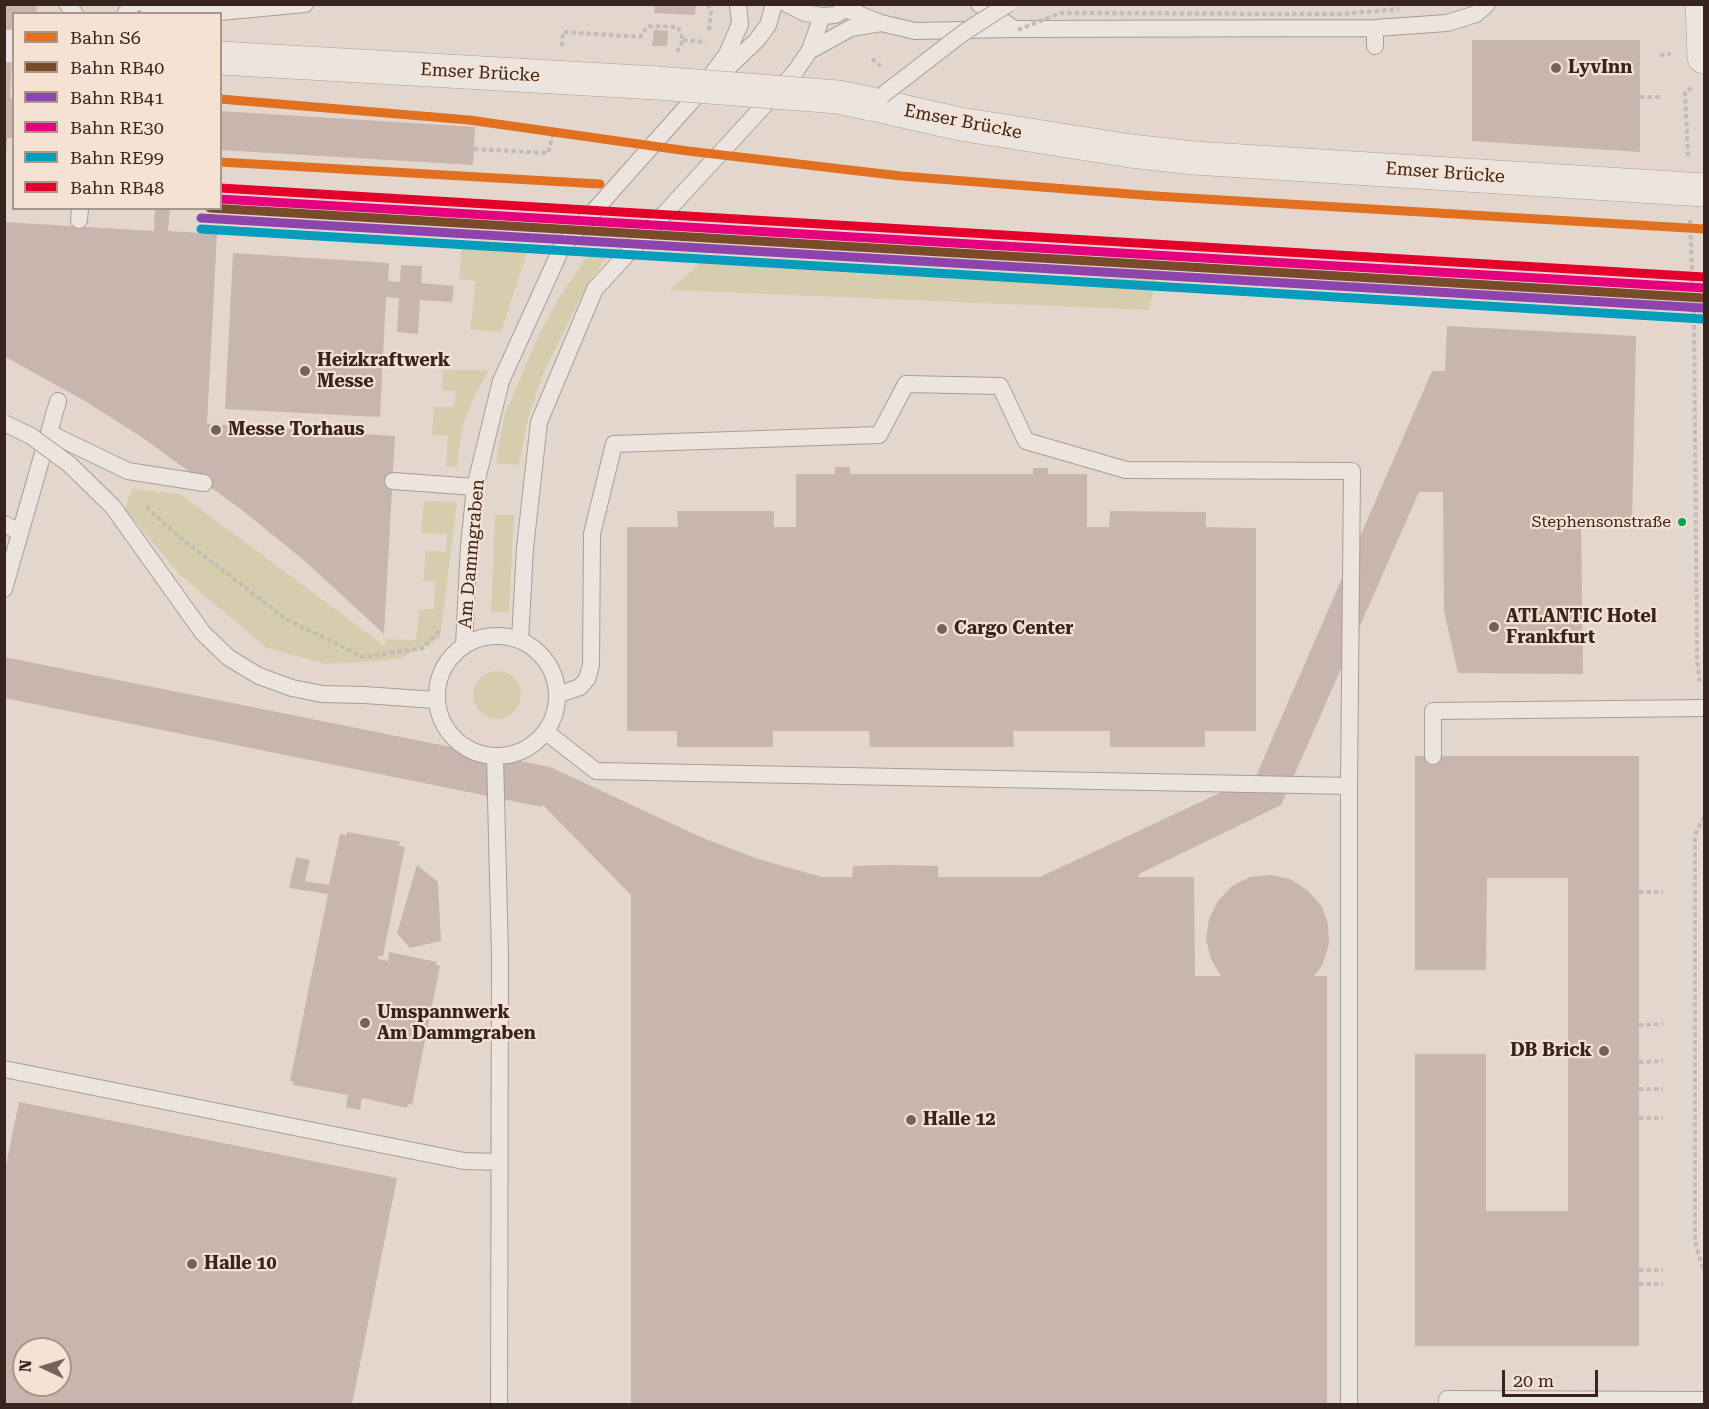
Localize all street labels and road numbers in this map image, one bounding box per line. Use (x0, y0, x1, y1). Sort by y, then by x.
street label: Emser Brücke (420, 59, 540, 87)
street label: Emser Brücke (902, 100, 1024, 144)
street label: Emser Brücke (1385, 158, 1505, 188)
street label: Am Dammgraben (455, 478, 489, 630)

